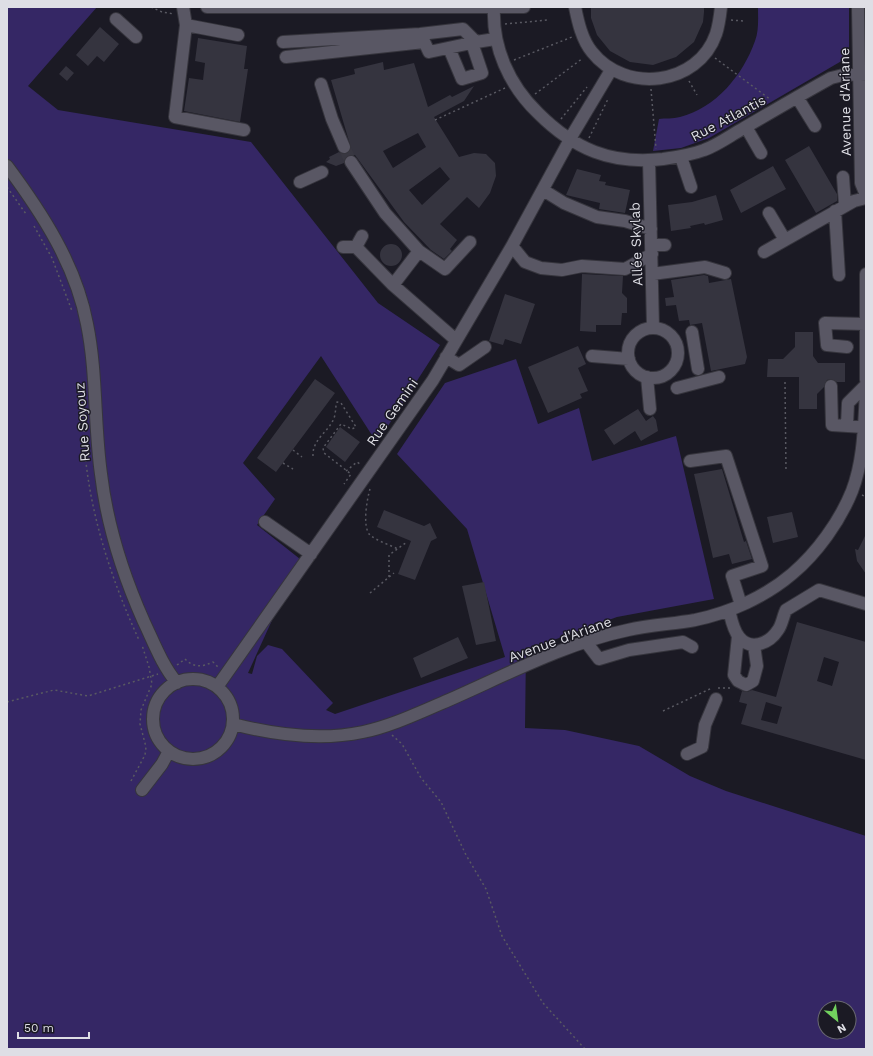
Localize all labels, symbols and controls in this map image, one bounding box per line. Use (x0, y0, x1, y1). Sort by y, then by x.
street label: Avenue d'Ariane (836, 48, 854, 156)
street label: Rue Atlantis (688, 92, 768, 144)
street label: Allée Skylab (627, 202, 645, 286)
street label: Rue Gemini (363, 375, 421, 449)
street label: Rue Soyouz (71, 382, 93, 462)
street label: Avenue d'Ariane (506, 613, 614, 665)
north arrow (817, 1000, 857, 1040)
scale bar (18, 1014, 89, 1040)
text: 50 m (24, 1021, 54, 1035)
text: N (835, 1021, 848, 1036)

